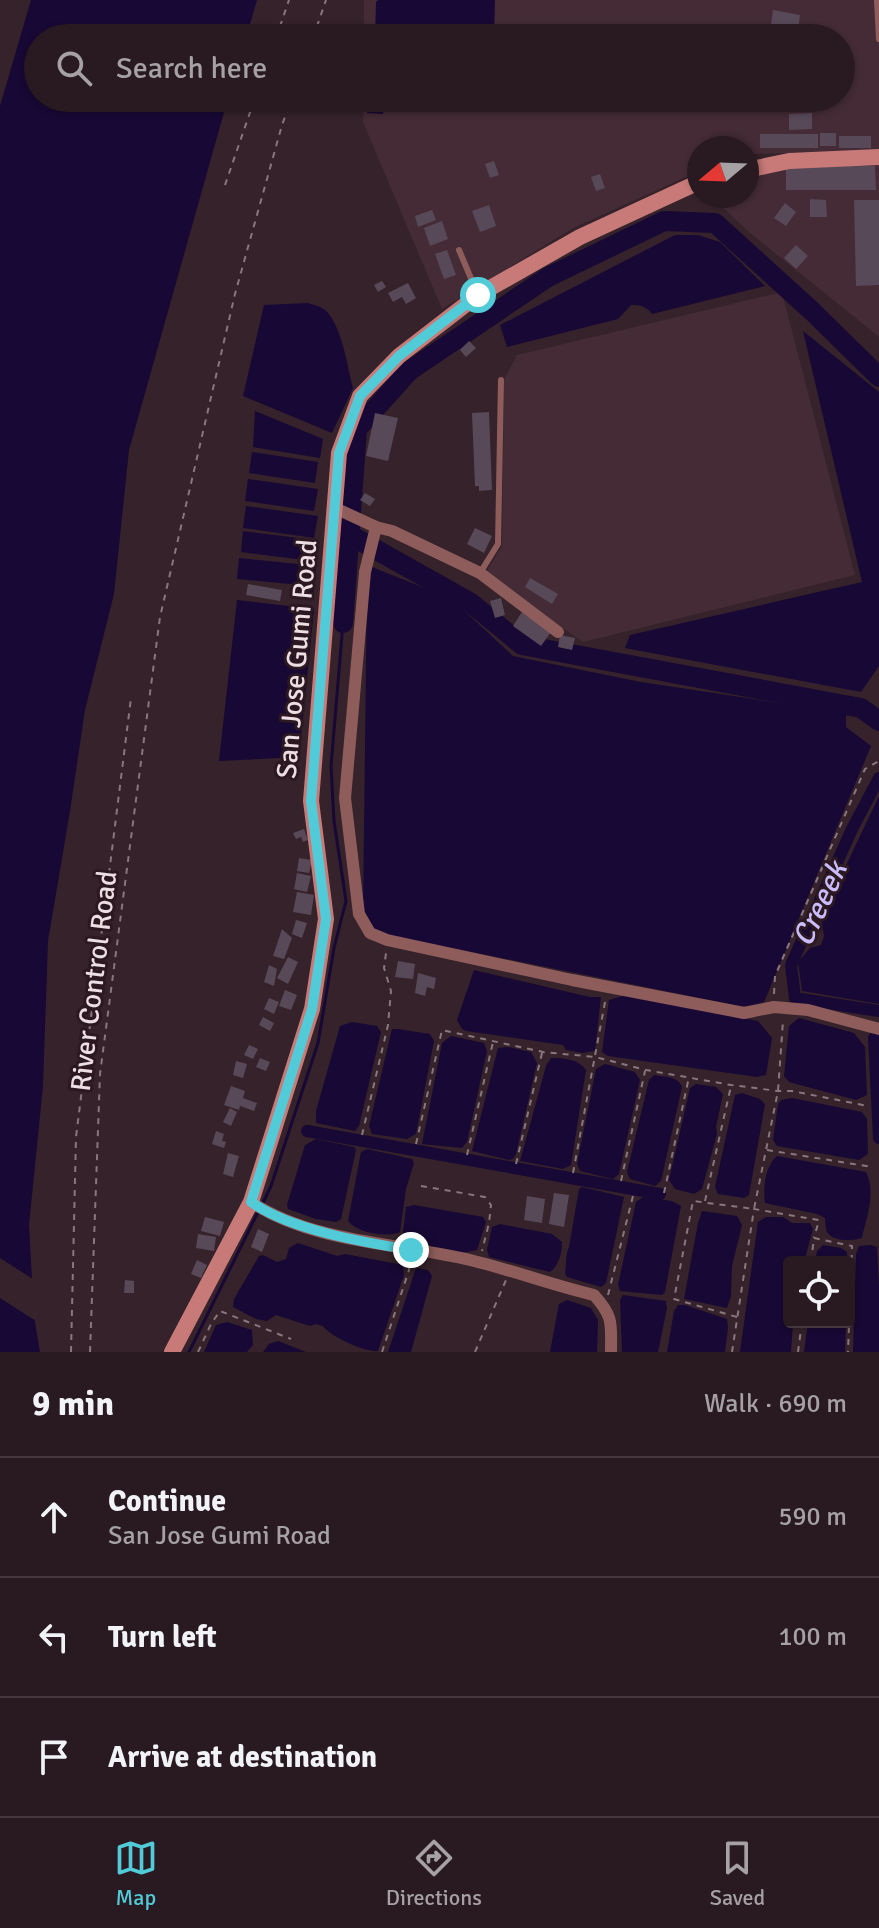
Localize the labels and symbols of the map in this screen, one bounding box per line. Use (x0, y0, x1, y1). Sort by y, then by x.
north arrow (687, 136, 759, 208)
route start (460, 277, 496, 313)
street label: San Jose Gumi Road (270, 538, 324, 780)
water label: Creeek (784, 853, 857, 952)
street label: River Control Road (64, 869, 124, 1093)
route end (393, 1232, 429, 1268)

